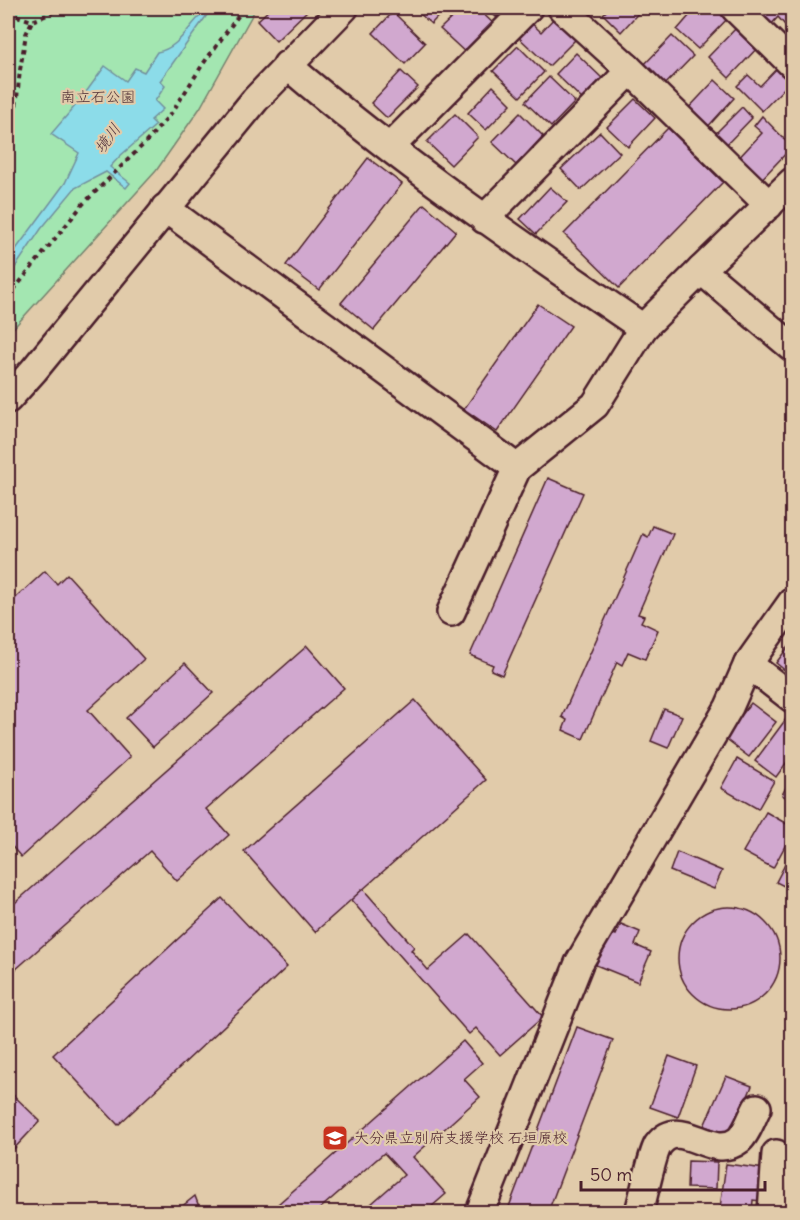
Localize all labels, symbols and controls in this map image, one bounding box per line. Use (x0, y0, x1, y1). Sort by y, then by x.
park label: 南立石公園 (60, 87, 136, 106)
water label: 境川 (89, 119, 125, 157)
school or university icon: 大分県立別府支援学校 石垣原校 (320, 1123, 350, 1153)
place label: 大分県立別府支援学校 石垣原校 (354, 1128, 568, 1147)
scale bar (581, 1154, 766, 1192)
text: 50 m (590, 1163, 632, 1186)

